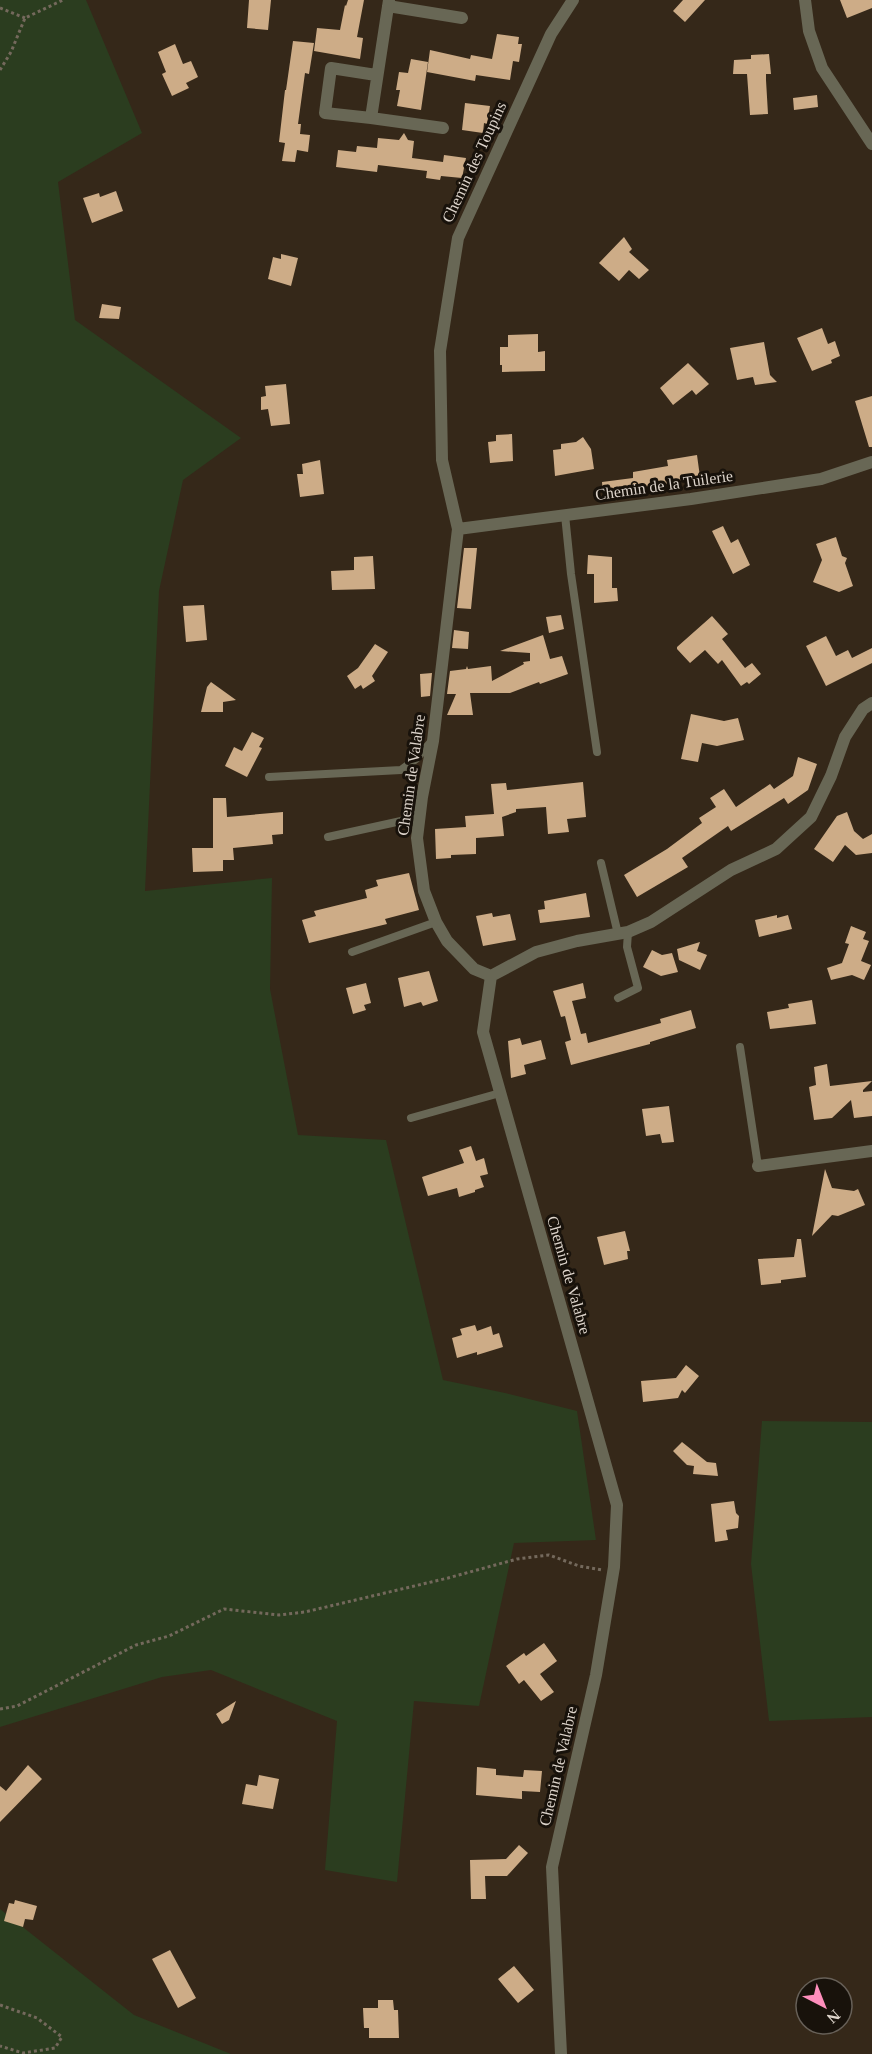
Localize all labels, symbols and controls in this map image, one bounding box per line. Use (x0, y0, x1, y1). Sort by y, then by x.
street label: Chemin des Toupins (439, 99, 510, 225)
street label: Chemin de la Tuilerie (594, 467, 734, 503)
street label: Chemin de Valabre (394, 713, 428, 837)
street label: Chemin de Valabre (544, 1214, 594, 1336)
street label: Chemin de Valabre (536, 1704, 580, 1828)
north arrow (794, 1976, 854, 2036)
text: N (823, 2007, 844, 2027)

